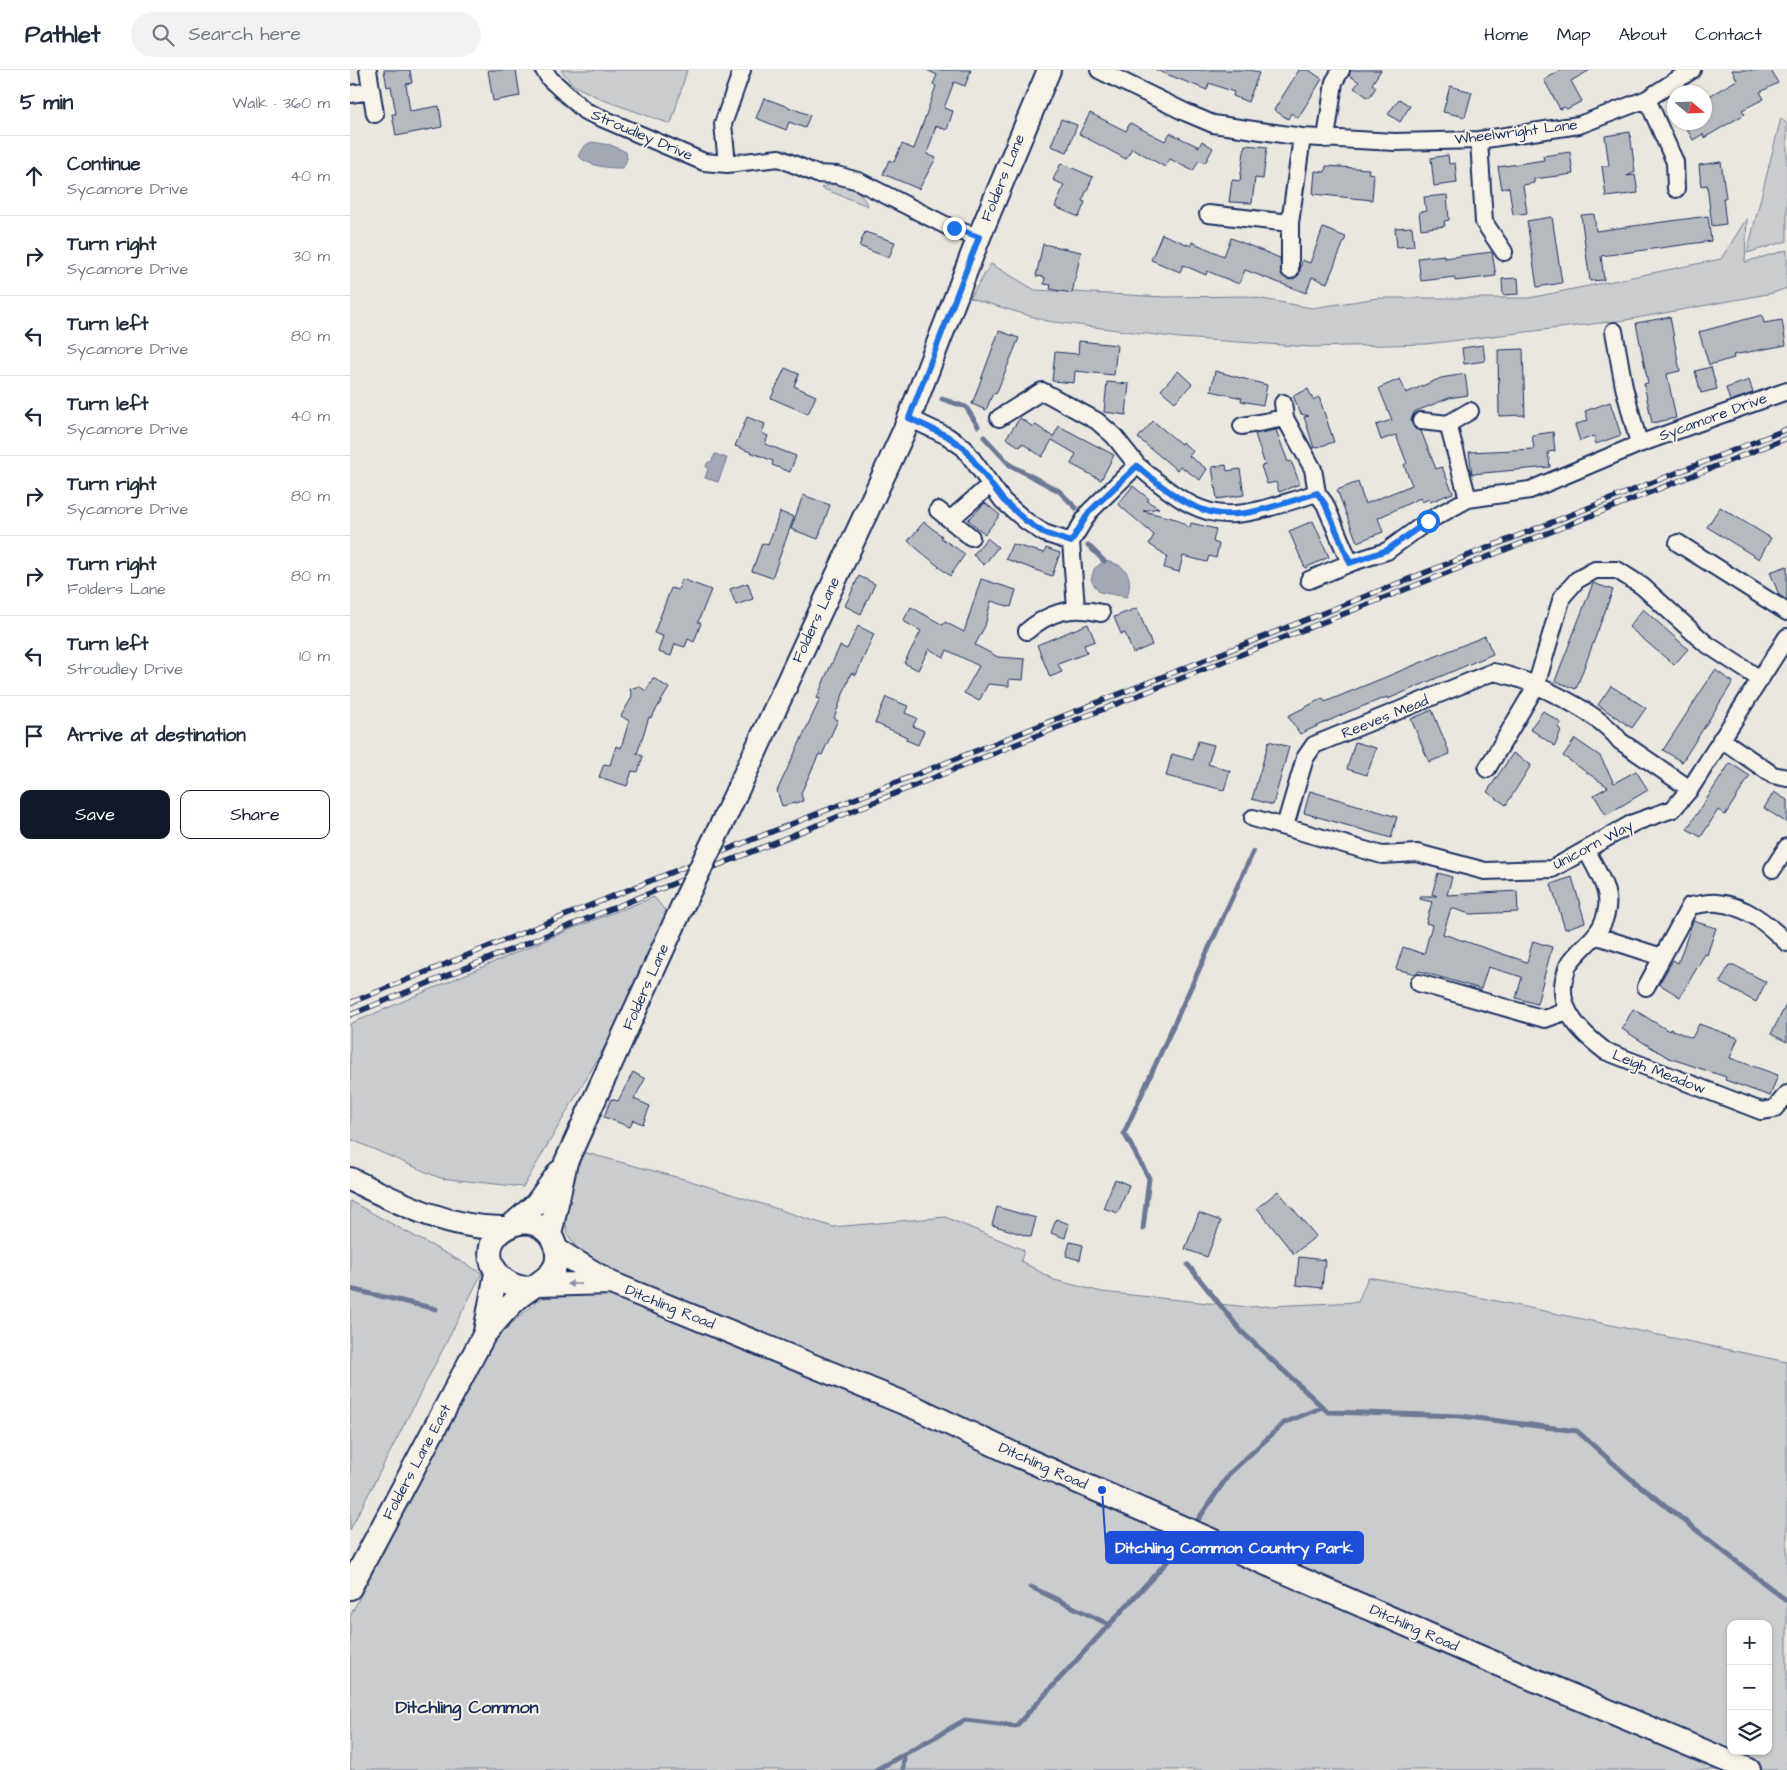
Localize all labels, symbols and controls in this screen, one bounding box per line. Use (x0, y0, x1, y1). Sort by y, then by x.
search box (131, 12, 481, 57)
text: Pathlet (25, 18, 101, 52)
icon: search (149, 21, 177, 49)
text: Search here (189, 21, 301, 48)
text: Home (1484, 22, 1529, 47)
text: Map (1557, 22, 1591, 47)
text: About (1619, 22, 1667, 47)
text: Contact (1695, 22, 1762, 47)
north arrow (1667, 85, 1712, 130)
text: 5 min (20, 88, 73, 117)
text: Walk · 360 m (232, 92, 330, 114)
street label: Stroudley Drive (588, 104, 696, 167)
street label: Wheelwright Lane (1453, 114, 1579, 151)
street label: Folders Lane (976, 131, 1030, 225)
text: Continue (67, 151, 141, 178)
icon: ahead (20, 162, 48, 190)
text: 40 m (290, 165, 330, 187)
text: Sycamore Drive (67, 178, 188, 200)
route end (943, 217, 966, 240)
text: Turn right (67, 231, 156, 258)
icon: right (20, 242, 48, 270)
text: 30 m (293, 245, 330, 267)
text: Sycamore Drive (67, 258, 188, 280)
text: Turn left (67, 311, 148, 338)
icon: left (20, 322, 48, 350)
text: 80 m (291, 325, 330, 347)
text: Sycamore Drive (67, 338, 188, 360)
street label: Sycamore Drive (1656, 388, 1770, 447)
text: Turn left (67, 391, 148, 418)
icon: left (20, 402, 48, 430)
text: 40 m (290, 405, 330, 427)
text: Sycamore Drive (67, 418, 188, 440)
text: Turn right (67, 471, 156, 498)
icon: right (20, 482, 48, 510)
text: 80 m (291, 485, 330, 507)
text: Sycamore Drive (67, 498, 188, 520)
route start (1417, 510, 1440, 533)
text: Turn right (67, 551, 156, 578)
icon: right (20, 562, 48, 590)
text: 80 m (291, 565, 330, 587)
street label: Folders Lane (787, 574, 845, 666)
text: Folders Lane (67, 578, 166, 600)
text: Turn left (67, 631, 148, 658)
icon: left (20, 642, 48, 670)
text: 10 m (299, 645, 330, 667)
text: Stroudley Drive (67, 658, 183, 680)
street label: Reeves Mead (1338, 690, 1432, 744)
icon: arrive (20, 722, 48, 750)
text: Arrive at destination (67, 722, 246, 749)
button: Save (20, 790, 170, 839)
button: Share (180, 790, 330, 839)
street label: Unicorn Way (1549, 815, 1637, 876)
street label: Folders Lane (618, 941, 674, 1033)
street label: Leigh Meadow (1609, 1045, 1709, 1100)
street label: Ditchling Road (622, 1279, 718, 1336)
one-way arrow (566, 1280, 582, 1288)
street label: Folders Lane East (378, 1400, 456, 1524)
street label: Ditchling Road (995, 1437, 1091, 1496)
callout: Ditchling Common Country Park (1106, 1532, 1363, 1563)
text: Ditchling Common Country Park (1115, 1537, 1353, 1561)
street label: Ditchling Road (1366, 1599, 1462, 1658)
map controls (1727, 1620, 1772, 1755)
button: + (1727, 1620, 1772, 1665)
button: − (1727, 1665, 1772, 1710)
district label: Ditchling Common (395, 1695, 539, 1721)
button: layers (1727, 1710, 1772, 1755)

